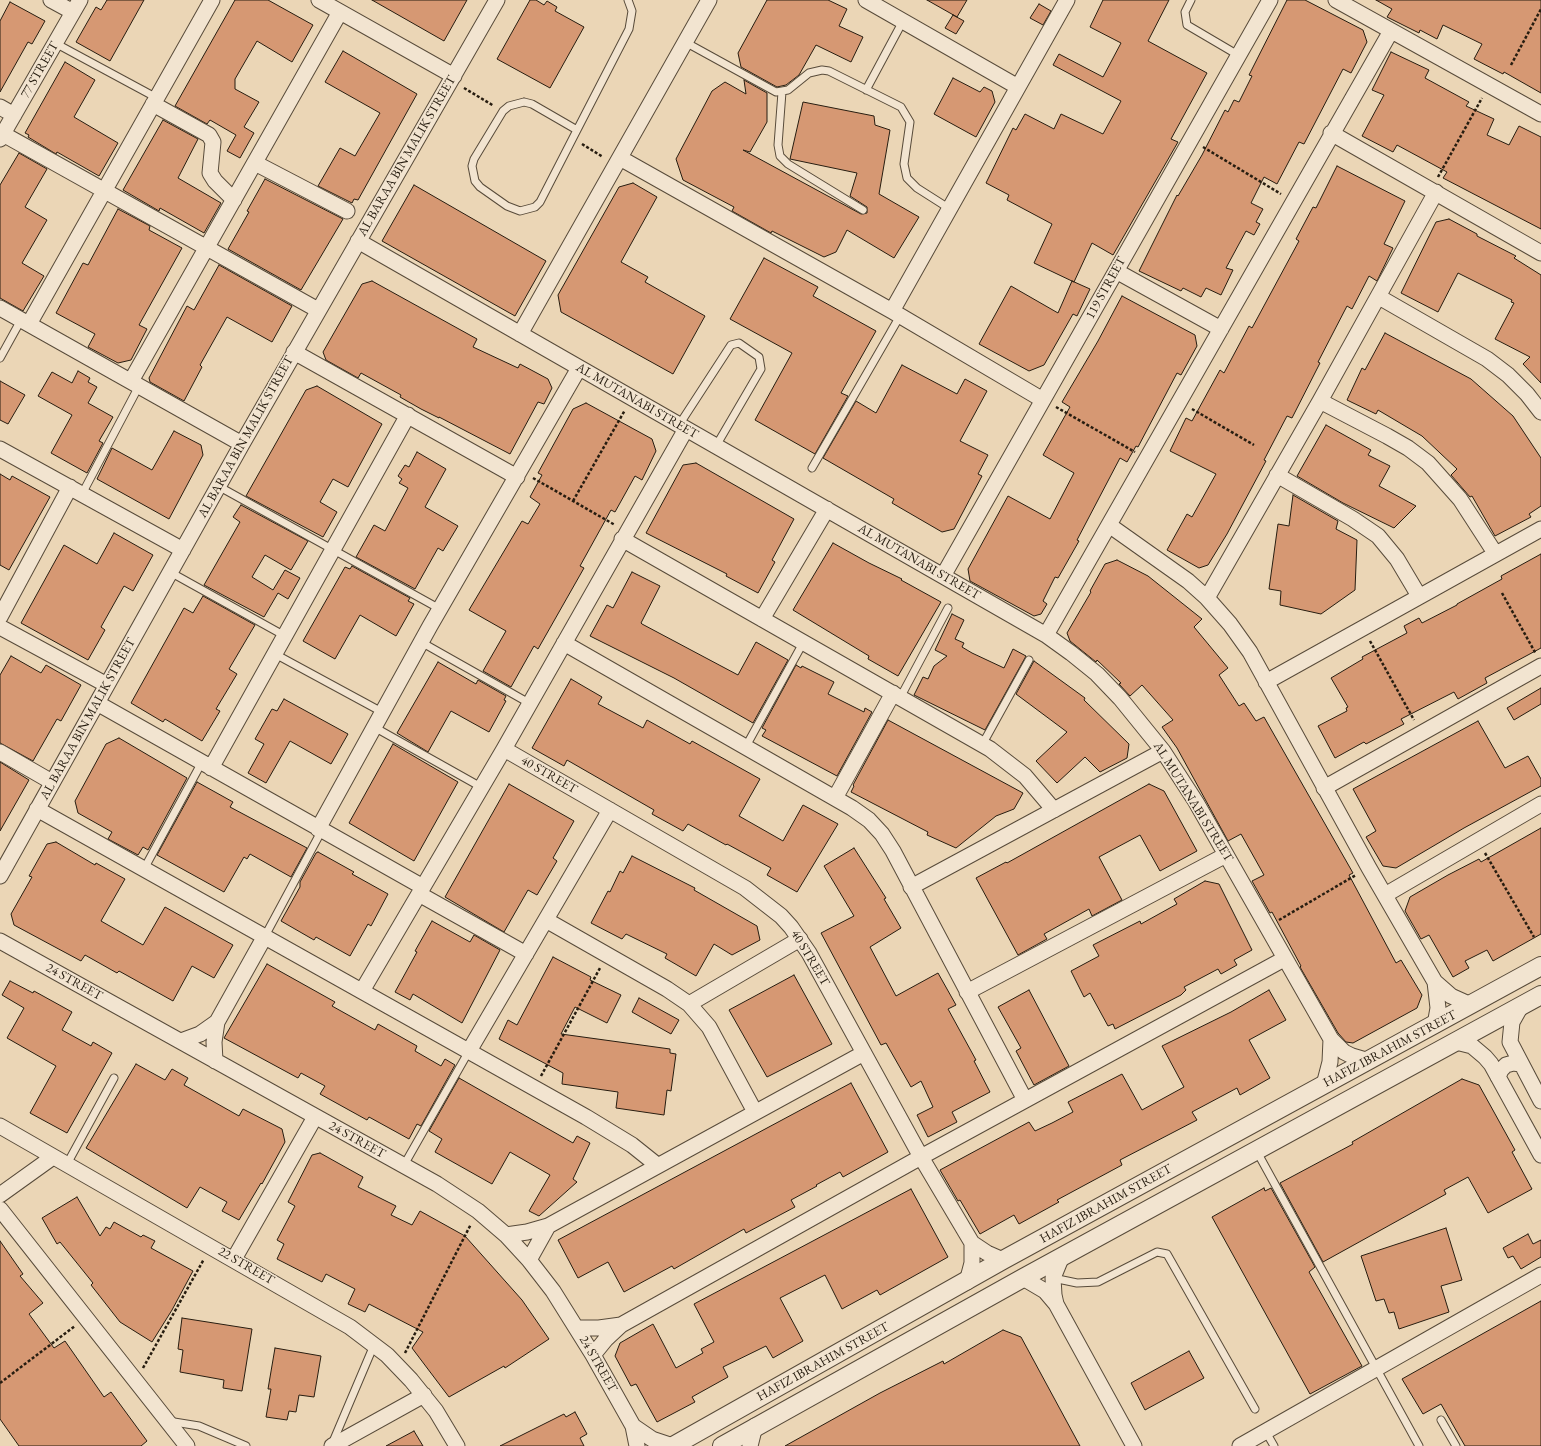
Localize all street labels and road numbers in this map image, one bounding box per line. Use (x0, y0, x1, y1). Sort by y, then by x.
street label: 77 STREET (18, 39, 62, 101)
street label: AL BARAA BIN MALIK STREET (355, 73, 459, 239)
street label: 119 STREET (1083, 254, 1129, 322)
street label: AL BARAA BIN MALIK STREET (195, 353, 297, 521)
street label: AL MUTANABI STREET (573, 360, 701, 442)
street label: AL MUTANABI STREET (855, 521, 983, 603)
street label: AL BARAA BIN MALIK STREET (37, 635, 139, 803)
street label: AL MUTANABI STREET (1150, 739, 1236, 865)
street label: 40 STREET (518, 753, 580, 797)
street label: 40 STREET (787, 927, 833, 989)
street label: 24 STREET (43, 960, 105, 1004)
street label: HAFIZ IBRAHIM STREET (1321, 1007, 1459, 1091)
street label: 24 STREET (326, 1118, 388, 1162)
street label: HAFIZ IBRAHIM STREET (1037, 1161, 1175, 1247)
street label: 22 STREET (215, 1244, 277, 1288)
street label: HAFIZ IBRAHIM STREET (754, 1319, 892, 1405)
street label: 24 STREET (576, 1333, 620, 1395)

